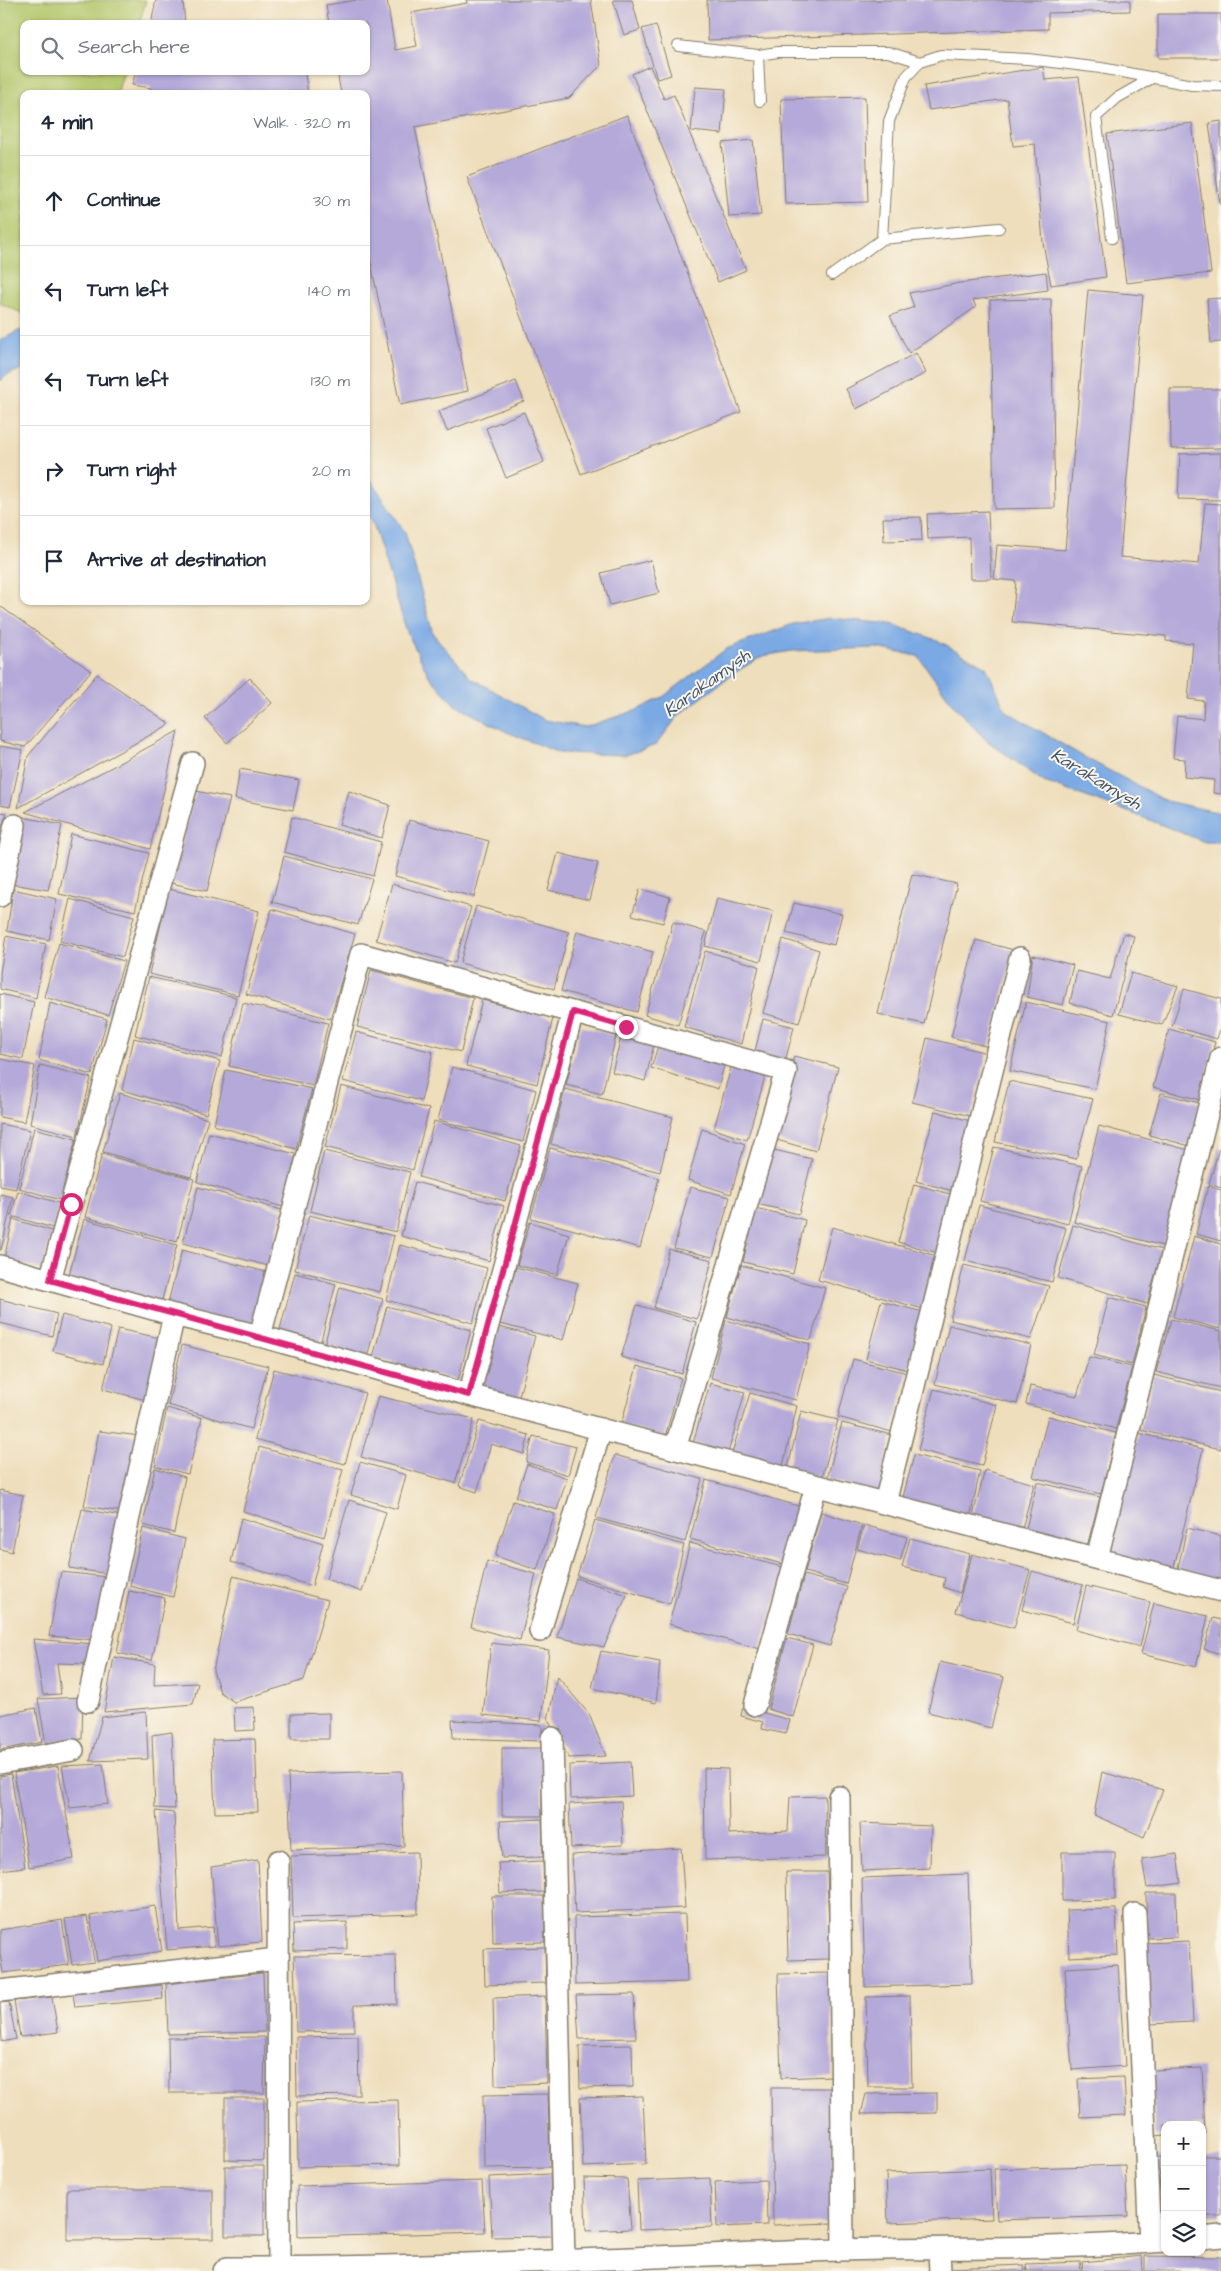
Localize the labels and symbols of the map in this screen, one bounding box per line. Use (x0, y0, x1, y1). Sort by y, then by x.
water label: Karakamysh (659, 643, 757, 724)
water label: Karakamysh (1046, 742, 1147, 817)
route end (615, 1016, 638, 1039)
route start (60, 1193, 83, 1216)

